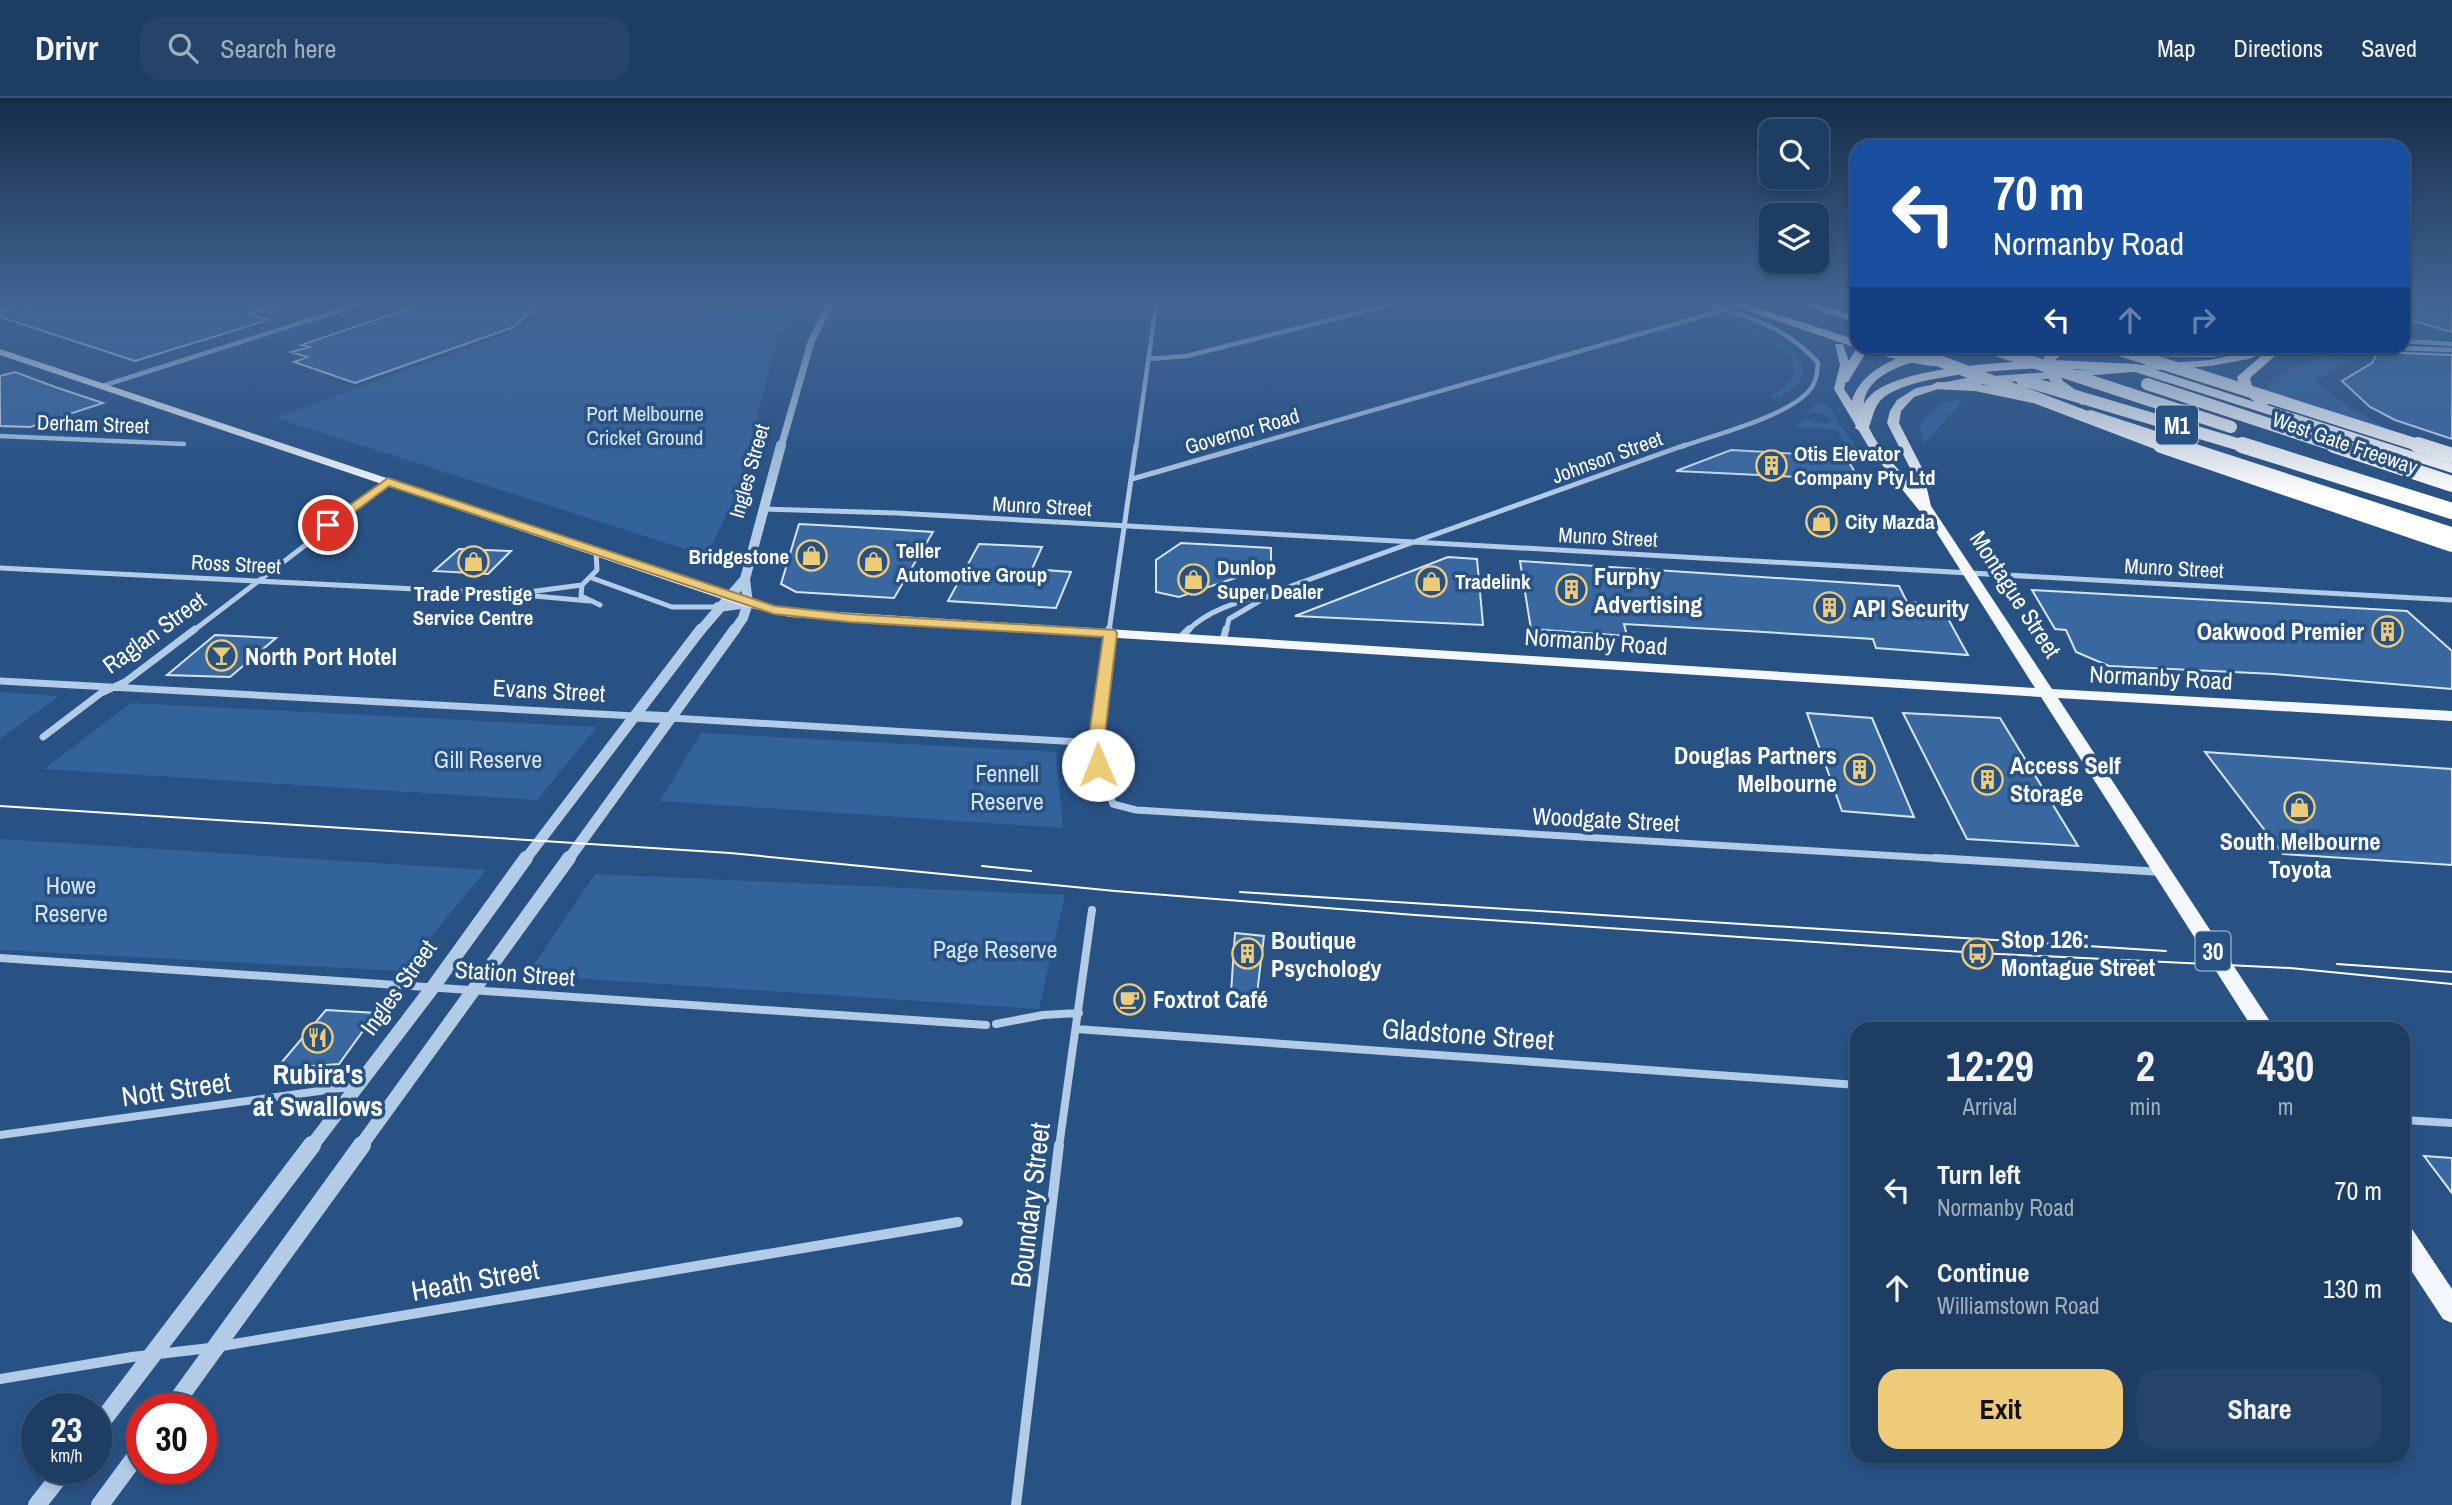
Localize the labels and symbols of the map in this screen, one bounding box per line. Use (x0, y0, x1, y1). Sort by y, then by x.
park label: Port Melbourne Cricket Ground (586, 399, 704, 452)
street label: Governor Road (1181, 401, 1303, 461)
street label: West Gate Freeway (2268, 405, 2422, 482)
road number: M1 (2156, 406, 2198, 444)
street label: Derham Street (37, 408, 150, 440)
street label: Ingles Street (722, 420, 776, 521)
street label: Johnson Street (1548, 423, 1667, 490)
place label: Otis Elevator Company Pty Ltd (1794, 439, 1936, 492)
building icon: Otis Elevator Company Pty Ltd (1754, 448, 1788, 482)
street label: Munro Street (992, 489, 1093, 523)
pin (298, 495, 358, 555)
shop icon: City Mazda (1805, 504, 1839, 538)
place label: City Mazda (1845, 507, 1935, 536)
street label: Munro Street (1558, 520, 1659, 554)
street label: Montague Street (1963, 524, 2069, 664)
place label: Teller Automotive Group (896, 536, 1047, 589)
shop icon: Bridgestone (795, 539, 829, 573)
place label: Bridgestone (689, 542, 789, 571)
shop icon: Trade Prestige Service Centre (456, 544, 490, 578)
shop icon: Teller Automotive Group (856, 545, 890, 579)
street label: Ross Street (190, 547, 282, 581)
street label: Munro Street (2124, 551, 2225, 585)
place label: Dunlop Super Dealer (1217, 553, 1324, 606)
place label: Furphy Advertising (1594, 560, 1702, 620)
shop icon: Dunlop Super Dealer (1177, 562, 1211, 596)
shop icon: Tradelink (1415, 564, 1449, 598)
place label: Tradelink (1455, 567, 1531, 596)
building icon: Furphy Advertising (1554, 573, 1588, 607)
place label: Trade Prestige Service Centre (413, 579, 533, 632)
street label: Raglan Street (96, 583, 213, 680)
building icon: API Security (1813, 591, 1847, 625)
place label: API Security (1853, 592, 1969, 624)
building icon: Oakwood Premier (2370, 614, 2404, 648)
place label: Oakwood Premier (2197, 615, 2364, 647)
street label: Normanby Road (1523, 620, 1669, 662)
bar icon: North Port Hotel (205, 639, 239, 673)
place label: North Port Hotel (245, 640, 397, 672)
street label: Normanby Road (2089, 657, 2233, 697)
street label: Evans Street (492, 671, 607, 709)
position arrow (1061, 728, 1135, 802)
place label: Douglas Partners Melbourne (1674, 739, 1837, 799)
park label: Gill Reserve (434, 743, 542, 775)
place label: Access Self Storage (2010, 749, 2121, 809)
building icon: Douglas Partners Melbourne (1843, 752, 1877, 786)
park label: Fennell Reserve (970, 757, 1044, 817)
building icon: Access Self Storage (1970, 762, 2004, 796)
shop icon: South Melbourne Toyota (2283, 790, 2317, 824)
street label: Woodgate Street (1532, 799, 1681, 839)
place label: South Melbourne Toyota (2220, 825, 2380, 885)
park label: Howe Reserve (34, 869, 108, 929)
place label: Stop 126: Montague Street (2001, 923, 2156, 983)
place label: Boutique Psychology (1271, 924, 1382, 984)
street label: Ingles Street (353, 932, 444, 1041)
road number: 30 (2196, 932, 2230, 971)
park label: Page Reserve (933, 933, 1057, 965)
bus stop icon: Stop 126: Montague Street (1961, 936, 1995, 970)
building icon: Boutique Psychology (1231, 937, 1265, 971)
street label: Station Street (454, 953, 577, 993)
cafe icon: Foxtrot Café (1113, 982, 1147, 1016)
place label: Foxtrot Café (1153, 983, 1268, 1015)
street label: Gladstone Street (1381, 1009, 1555, 1059)
restaurant icon: Rubira's at Swallows (301, 1020, 335, 1054)
place label: Rubira's at Swallows (253, 1055, 383, 1125)
street label: Nott Street (119, 1063, 233, 1115)
street label: Boundary Street (1001, 1120, 1059, 1290)
street label: Heath Street (408, 1250, 542, 1310)
speed limit sign: 30 (126, 1393, 217, 1484)

